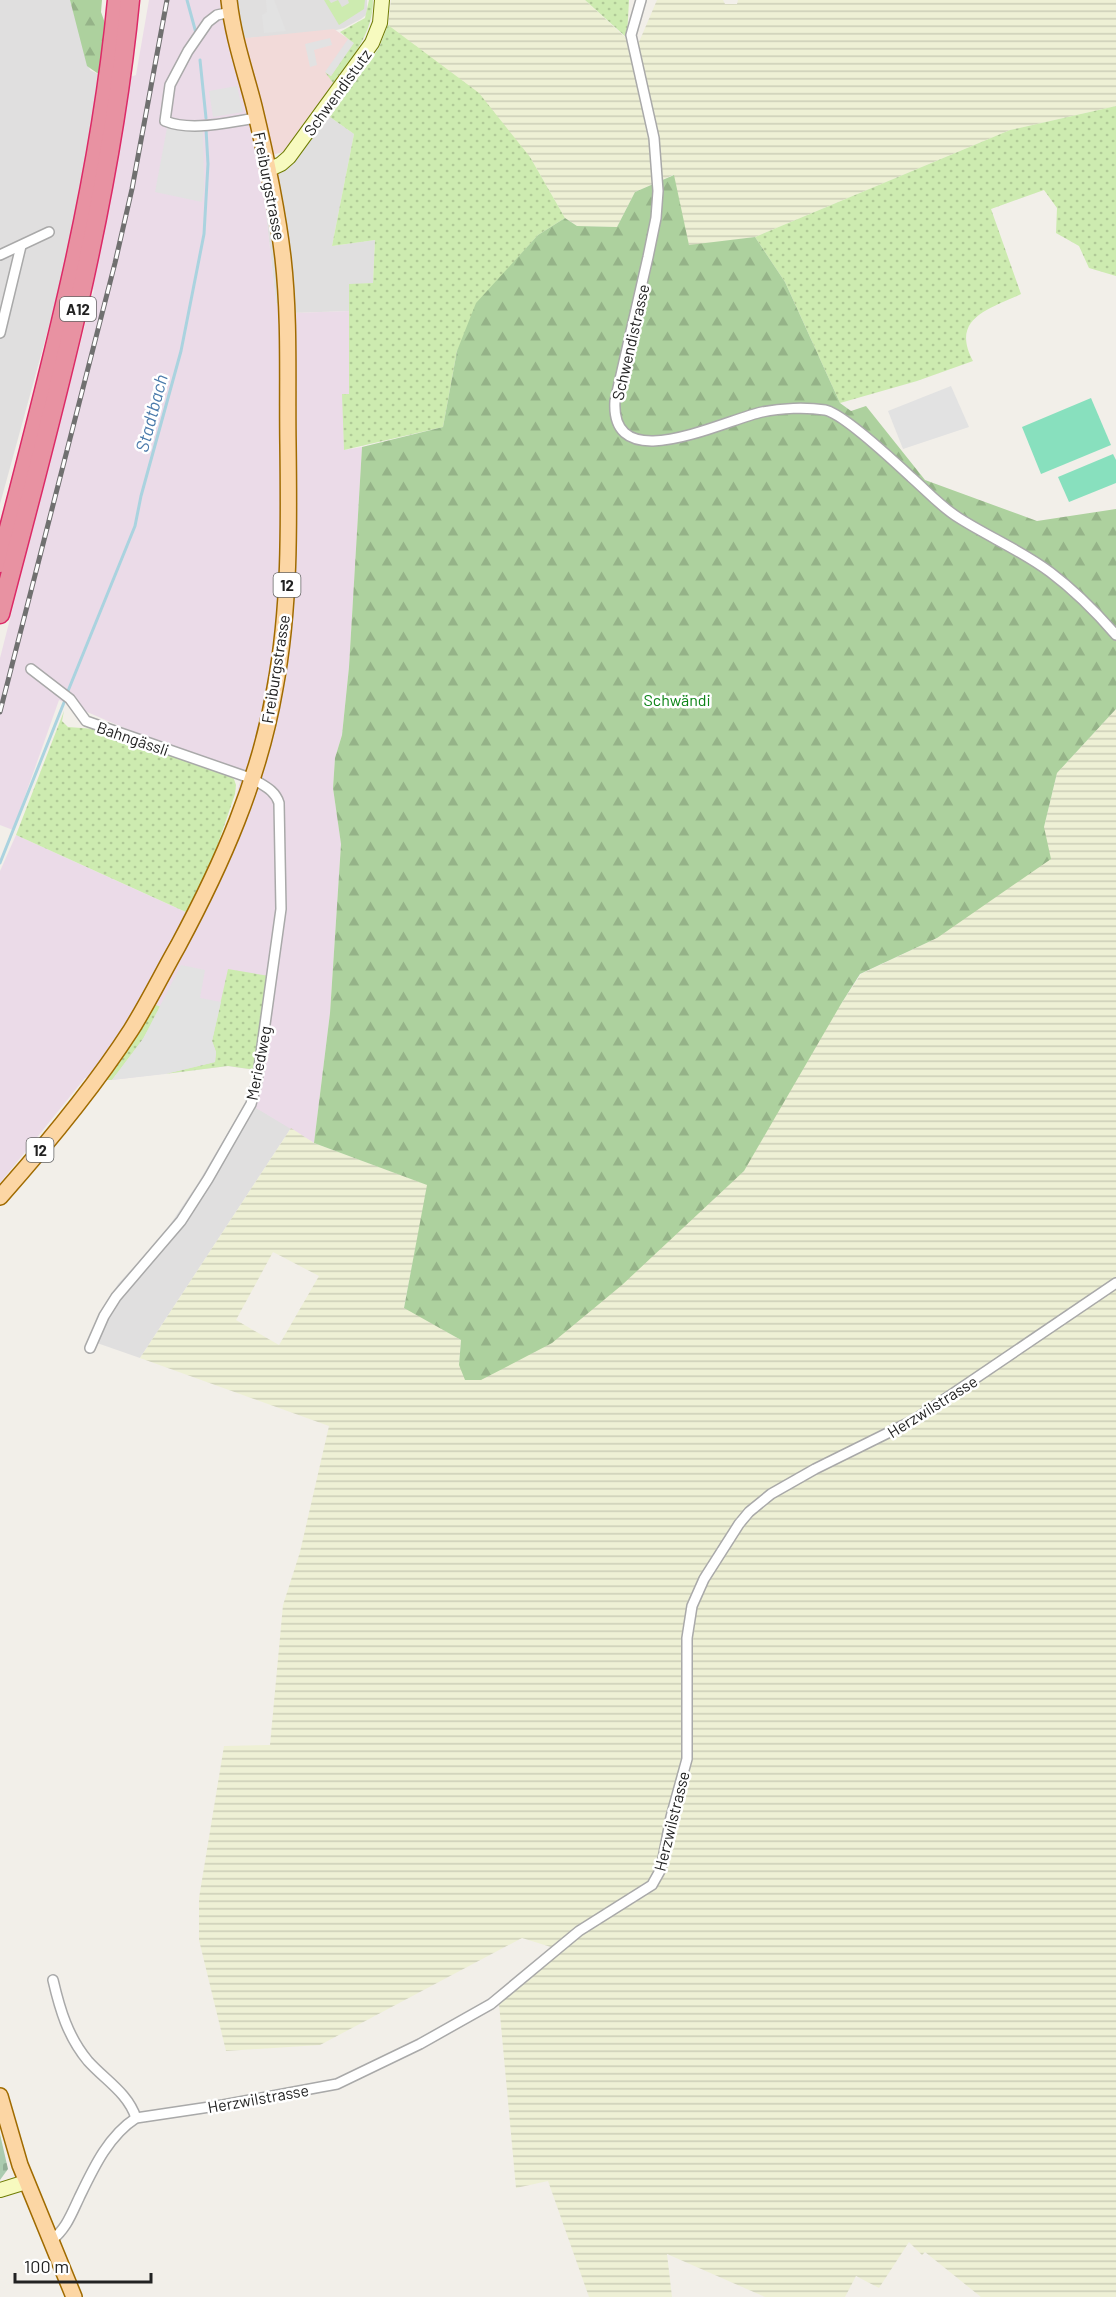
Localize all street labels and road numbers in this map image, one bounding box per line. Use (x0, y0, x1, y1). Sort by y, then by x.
street label: Schwendistutz (299, 45, 375, 139)
street label: Freiburgstrasse (250, 130, 290, 242)
street label: Schwendistrasse (607, 282, 653, 402)
road number: A12 (60, 297, 96, 321)
road number: 12 (274, 573, 300, 597)
street label: Freiburgstrasse (257, 613, 293, 725)
street label: Bahngässli (94, 717, 172, 759)
street label: Meriedweg (241, 1024, 275, 1102)
road number: 12 (26, 1138, 54, 1162)
street label: Herzwilstrasse (884, 1371, 980, 1441)
street label: Herzwilstrasse (649, 1769, 693, 1873)
street label: Herzwilstrasse (206, 2080, 310, 2116)

